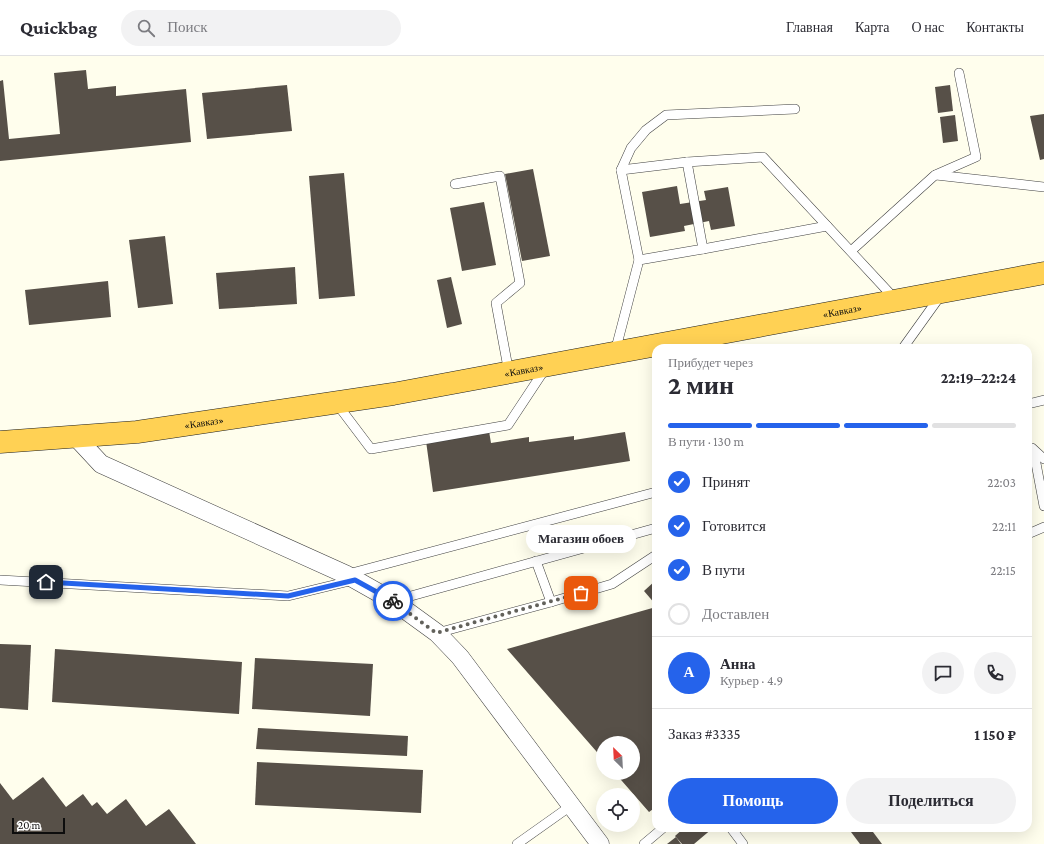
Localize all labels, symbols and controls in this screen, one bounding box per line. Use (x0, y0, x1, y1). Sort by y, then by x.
search box (121, 10, 401, 46)
text: Quickbag (20, 17, 97, 38)
icon: search (135, 17, 157, 39)
text: Поиск (167, 19, 207, 35)
text: Главная (786, 19, 833, 35)
text: Карта (855, 19, 890, 35)
text: О нас (912, 19, 944, 35)
text: Контакты (966, 19, 1024, 35)
street label: «Кавказ» (822, 301, 863, 320)
text: Прибудет через (668, 355, 753, 370)
street label: «Кавказ» (503, 361, 544, 379)
text: 22:19–22:24 (941, 370, 1016, 386)
text: 2 мин (668, 371, 734, 400)
street label: «Кавказ» (183, 414, 224, 430)
text: В пути · 130 m (668, 434, 744, 449)
icon: check (668, 471, 690, 493)
text: Принят (702, 474, 750, 490)
text: 22:03 (987, 475, 1016, 490)
icon: check (668, 515, 690, 537)
text: Готовится (702, 518, 766, 534)
text: 22:11 (992, 519, 1016, 534)
callout: Магазин обоев (526, 525, 636, 553)
text: Магазин обоев (538, 531, 624, 546)
icon: check (668, 559, 690, 581)
text: В пути (702, 562, 745, 578)
text: 22:15 (990, 563, 1016, 578)
pin (29, 565, 63, 599)
icon: home (35, 571, 57, 593)
pin (564, 576, 598, 610)
courier (373, 581, 413, 621)
icon: bag (570, 582, 592, 604)
icon: bike (382, 590, 404, 612)
text: Доставлен (702, 606, 769, 622)
button: chat (922, 652, 964, 694)
button: phone (974, 652, 1016, 694)
text: Анна (720, 656, 756, 672)
text: А (684, 664, 694, 680)
text: Курьер · 4.9 (720, 673, 783, 688)
text: Заказ #3335 (668, 726, 741, 742)
text: 1 150 ₽ (974, 727, 1016, 743)
north arrow (596, 736, 640, 780)
map controls (596, 736, 640, 832)
button: Помощь (668, 778, 838, 824)
button: Поделиться (846, 778, 1016, 824)
button: locate (596, 788, 640, 832)
scale bar (12, 816, 65, 835)
text: 20 m (18, 819, 40, 831)

